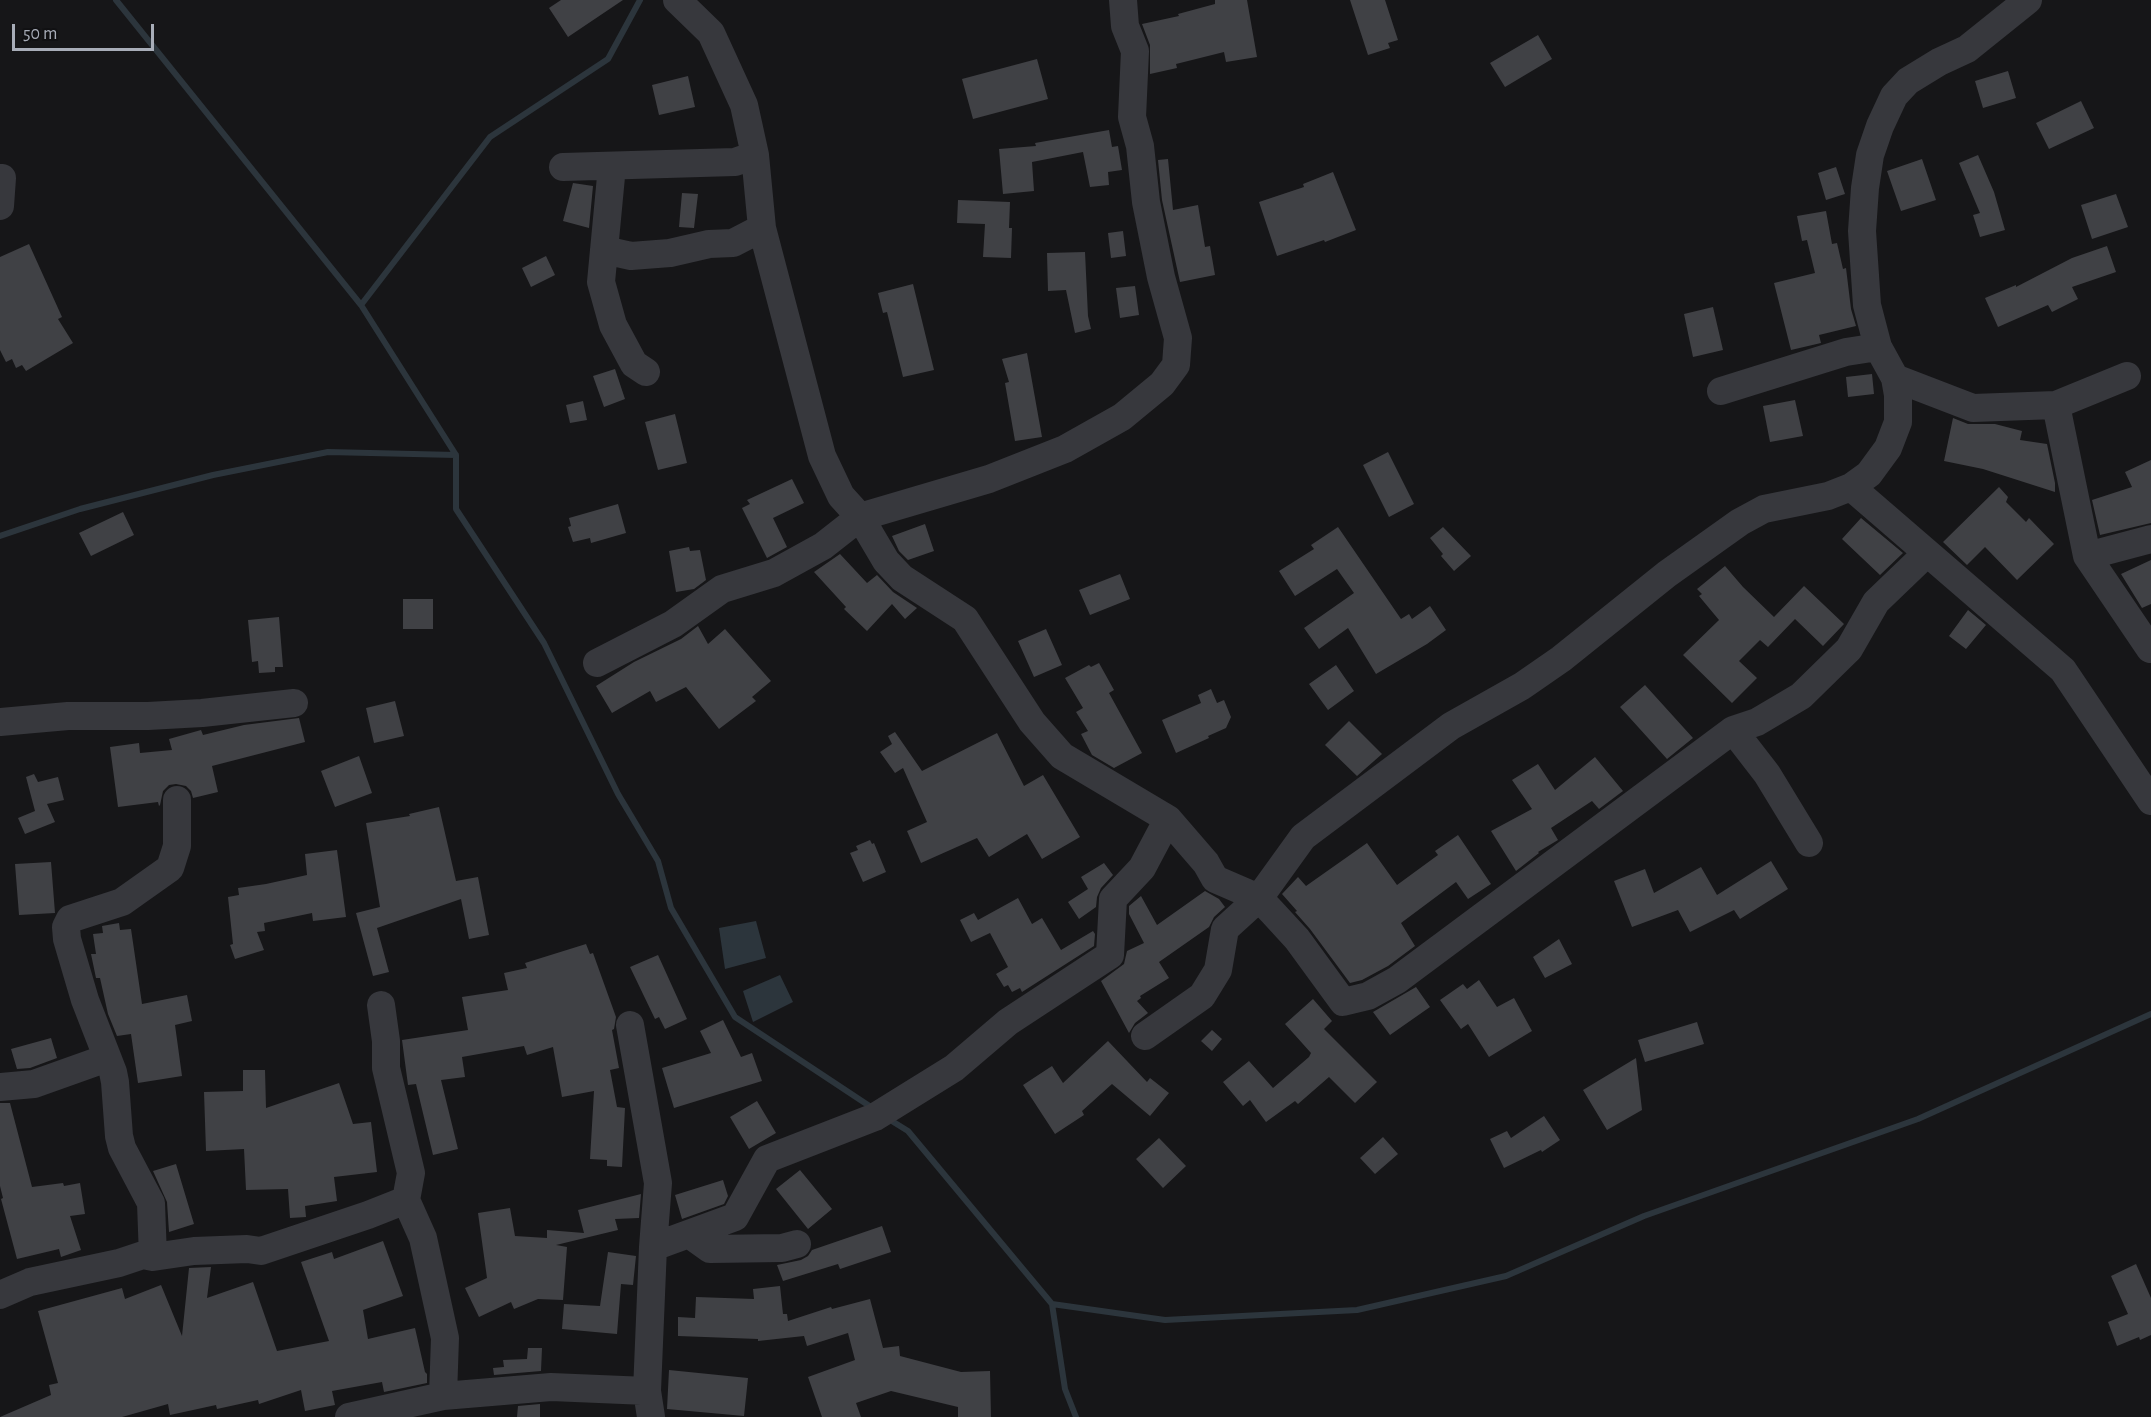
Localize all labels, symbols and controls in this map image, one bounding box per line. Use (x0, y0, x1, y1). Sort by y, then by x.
scale bar (15, 12, 158, 50)
text: 50 m (23, 25, 57, 43)

